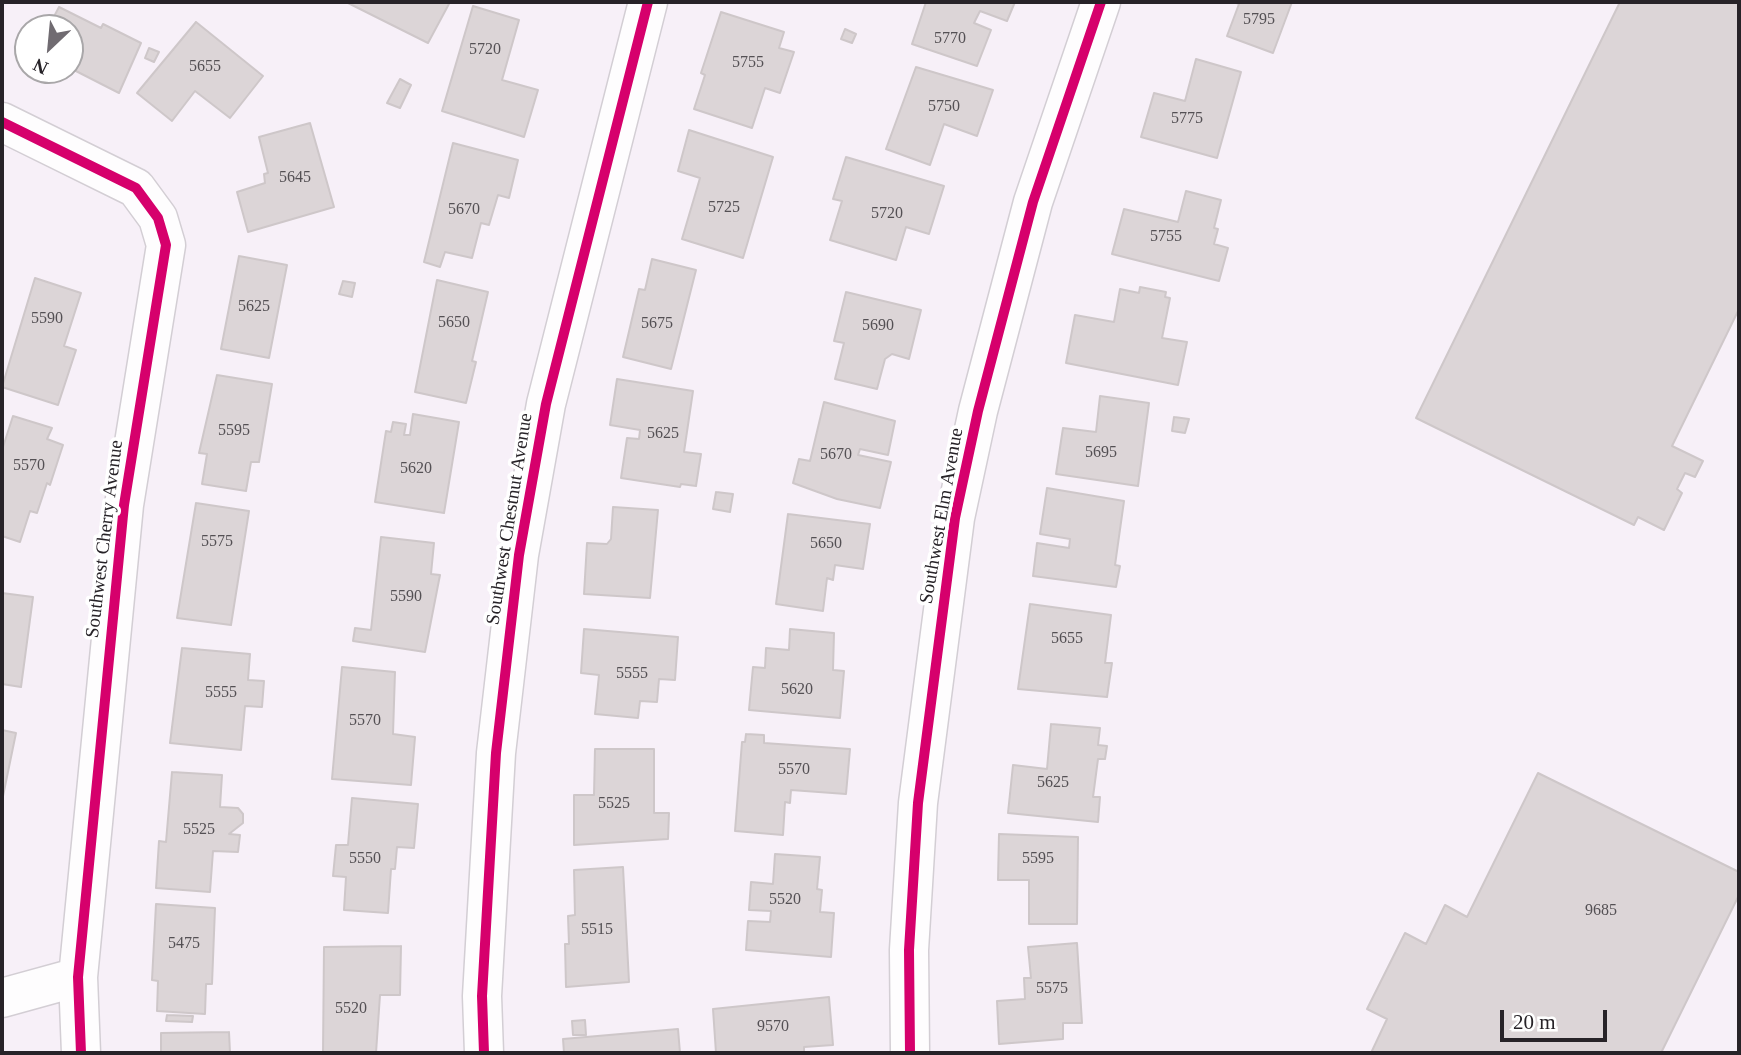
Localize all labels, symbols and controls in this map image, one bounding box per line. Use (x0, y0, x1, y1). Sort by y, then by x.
house number: 5795 (1243, 10, 1275, 30)
north arrow (14, 14, 84, 84)
house number: 5770 (934, 29, 966, 49)
house number: 5720 (469, 40, 501, 60)
house number: 5755 (732, 53, 764, 73)
text: N (30, 54, 51, 79)
house number: 5655 (189, 57, 221, 77)
house number: 5750 (928, 97, 960, 117)
house number: 5775 (1171, 109, 1203, 129)
house number: 5645 (279, 168, 311, 188)
house number: 5725 (708, 198, 740, 218)
house number: 5670 (448, 200, 480, 220)
house number: 5720 (871, 204, 903, 224)
house number: 5755 (1150, 227, 1182, 247)
house number: 5625 (238, 297, 270, 317)
house number: 5590 (31, 309, 63, 329)
house number: 5650 (438, 313, 470, 333)
house number: 5675 (641, 314, 673, 334)
house number: 5690 (862, 316, 894, 336)
street label: Southwest Chestnut Avenue (482, 412, 538, 626)
house number: 5595 (218, 421, 250, 441)
house number: 5625 (647, 424, 679, 444)
street label: Southwest Elm Avenue (915, 426, 969, 606)
street label: Southwest Cherry Avenue (82, 439, 128, 639)
house number: 5695 (1085, 443, 1117, 463)
house number: 5670 (820, 445, 852, 465)
house number: 5570 (13, 456, 45, 476)
house number: 5620 (400, 459, 432, 479)
house number: 5575 (201, 532, 233, 552)
house number: 5650 (810, 534, 842, 554)
house number: 5590 (390, 587, 422, 607)
house number: 5655 (1051, 629, 1083, 649)
house number: 5555 (616, 664, 648, 684)
house number: 5620 (781, 680, 813, 700)
house number: 5555 (205, 683, 237, 703)
house number: 5570 (349, 711, 381, 731)
house number: 5570 (778, 760, 810, 780)
house number: 5625 (1037, 773, 1069, 793)
house number: 5525 (598, 794, 630, 814)
house number: 5525 (183, 820, 215, 840)
house number: 5550 (349, 849, 381, 869)
house number: 5595 (1022, 849, 1054, 869)
house number: 5520 (769, 890, 801, 910)
house number: 9685 (1585, 901, 1617, 921)
house number: 5515 (581, 920, 613, 940)
house number: 5475 (168, 934, 200, 954)
house number: 5575 (1036, 979, 1068, 999)
scale bar (1503, 996, 1610, 1040)
house number: 5520 (335, 999, 367, 1019)
text: 20 m (1513, 1010, 1556, 1034)
house number: 9570 (757, 1017, 789, 1037)

